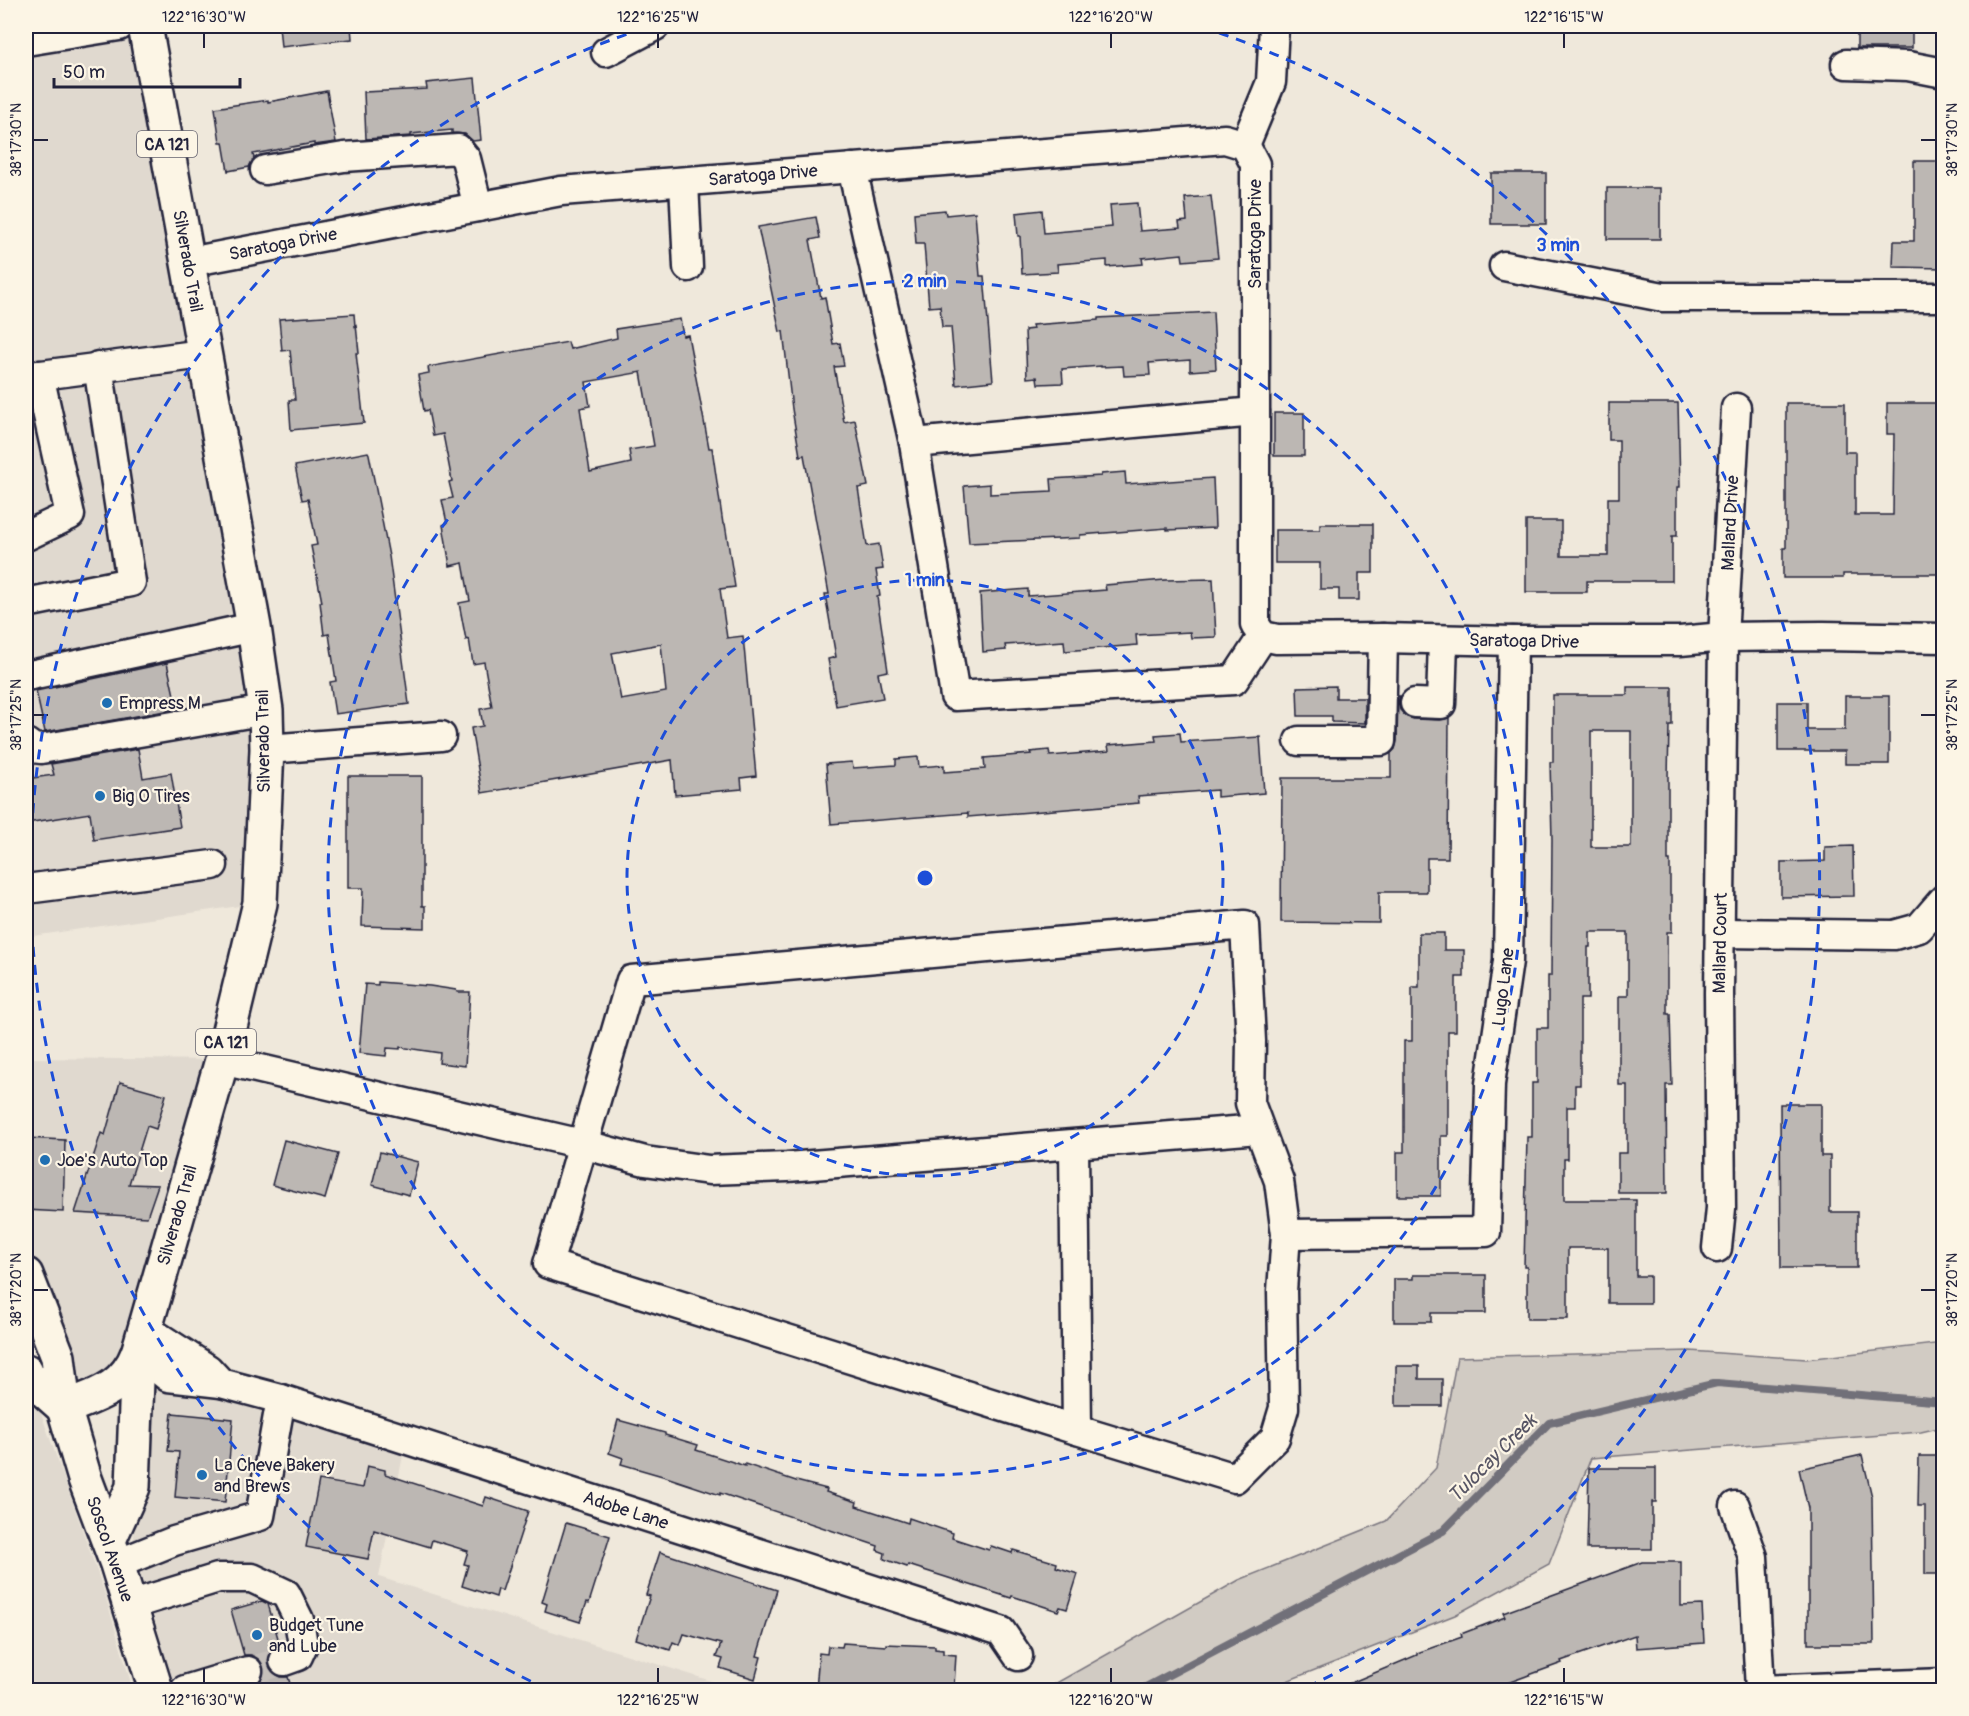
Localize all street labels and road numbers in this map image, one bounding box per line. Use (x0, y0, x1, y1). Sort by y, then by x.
road number: CA 121 (137, 131, 197, 157)
street label: Saratoga Drive (707, 159, 819, 192)
street label: Saratoga Drive (1244, 179, 1267, 289)
street label: Silverado Trail (167, 208, 208, 314)
street label: Saratoga Drive (227, 223, 339, 266)
street label: Mallard Drive (1717, 475, 1744, 571)
street label: Saratoga Drive (1469, 629, 1579, 654)
street label: Silverado Trail (251, 689, 276, 793)
street label: Mallard Court (1708, 892, 1733, 993)
street label: Lugo Lane (1487, 946, 1520, 1028)
road number: CA 121 (196, 1029, 256, 1055)
street label: Silverado Trail (152, 1162, 203, 1268)
street label: Adobe Lane (580, 1486, 672, 1535)
street label: Soscol Avenue (81, 1493, 138, 1605)

